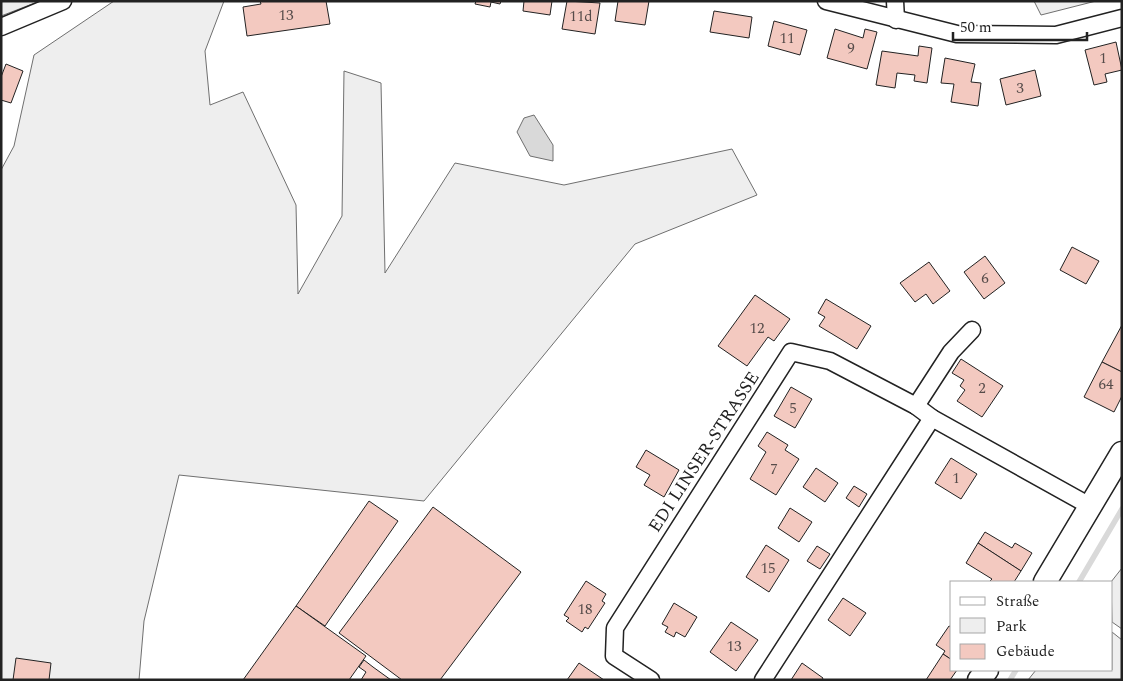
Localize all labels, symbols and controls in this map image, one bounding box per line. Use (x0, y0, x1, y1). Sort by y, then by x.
house number: 13 (278, 4, 294, 27)
house number: 11d (569, 5, 593, 28)
scale bar (953, 10, 1087, 42)
text: 50 m (960, 16, 992, 39)
house number: 11 (779, 27, 795, 50)
house number: 9 (847, 37, 855, 60)
house number: 1 (1099, 47, 1107, 70)
house number: 3 (1016, 77, 1024, 100)
house number: 6 (981, 267, 989, 290)
house number: 12 (749, 317, 765, 340)
street label: EDI LINSER-STRASSE (642, 366, 766, 538)
house number: 64 (1098, 373, 1114, 396)
house number: 2 (978, 377, 986, 400)
house number: 5 (789, 397, 797, 420)
house number: 7 (770, 458, 778, 481)
house number: 1 (952, 467, 960, 490)
house number: 15 (760, 557, 776, 580)
legend (950, 581, 1113, 671)
text: Straße (996, 590, 1039, 613)
house number: 18 (577, 598, 593, 621)
text: Park (996, 615, 1027, 638)
house number: 13 (726, 635, 742, 658)
text: Gebäude (996, 640, 1055, 663)

